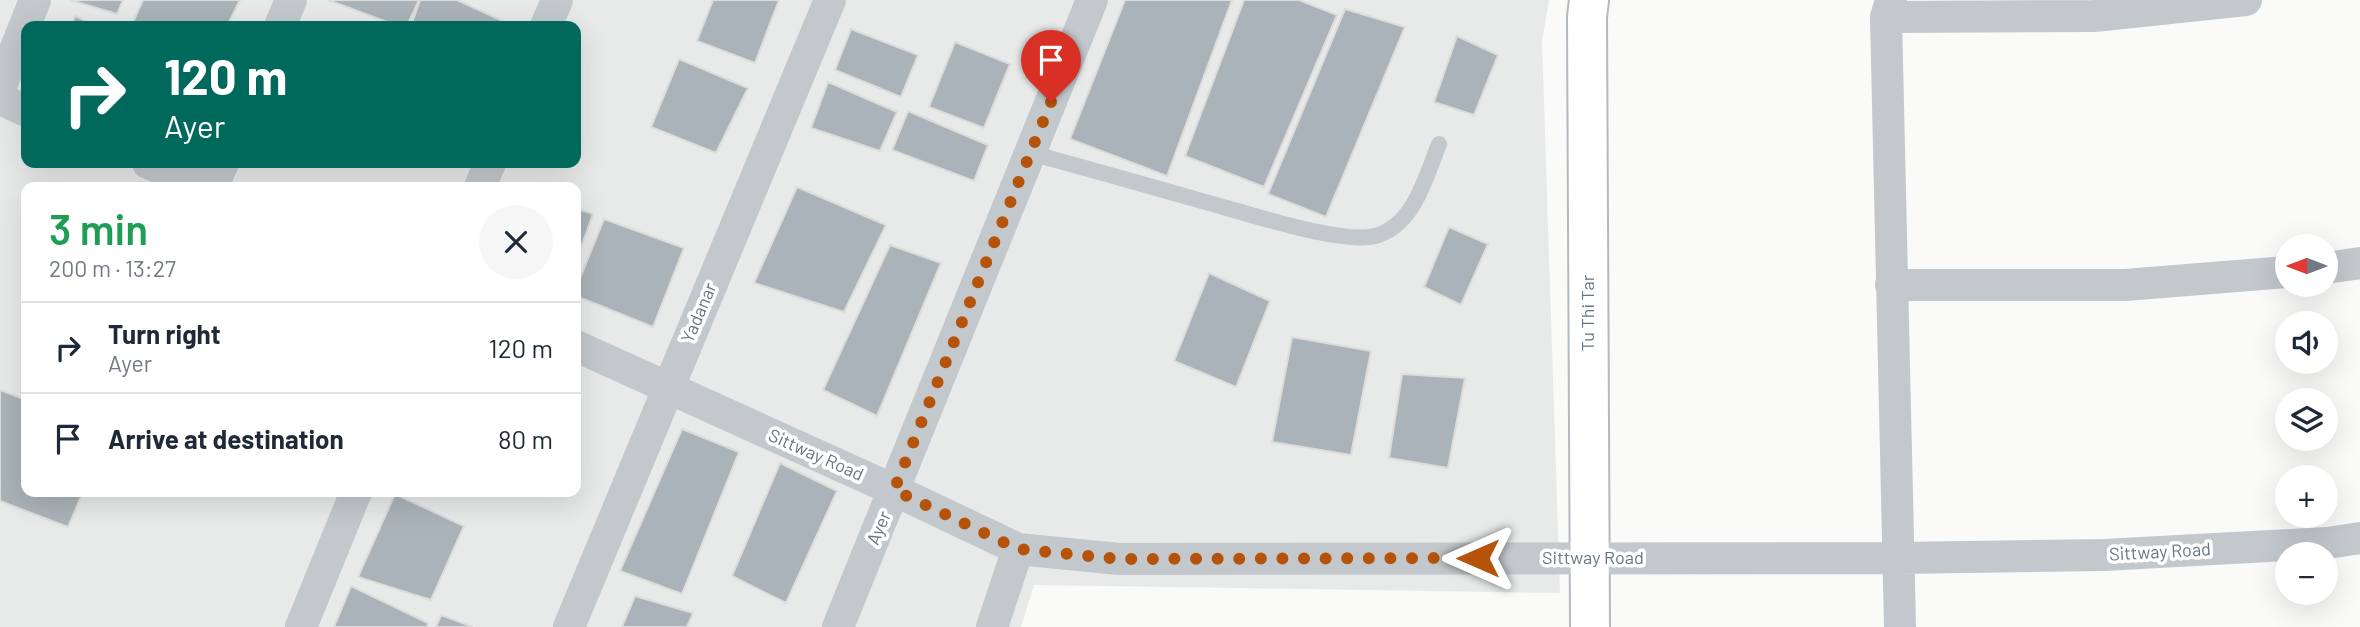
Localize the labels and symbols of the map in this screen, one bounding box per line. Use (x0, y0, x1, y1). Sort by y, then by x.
pin (1021, 30, 1081, 102)
north arrow (2275, 234, 2338, 298)
street label: Tu Thi Tar (1576, 274, 1598, 351)
street label: Yadanar (676, 279, 721, 346)
street label: Sittway Road (765, 423, 867, 485)
street label: Ayer (861, 507, 895, 548)
position arrow (1441, 521, 1515, 595)
street label: Sittway Road (2109, 537, 2211, 565)
street label: Sittway Road (1542, 546, 1644, 568)

